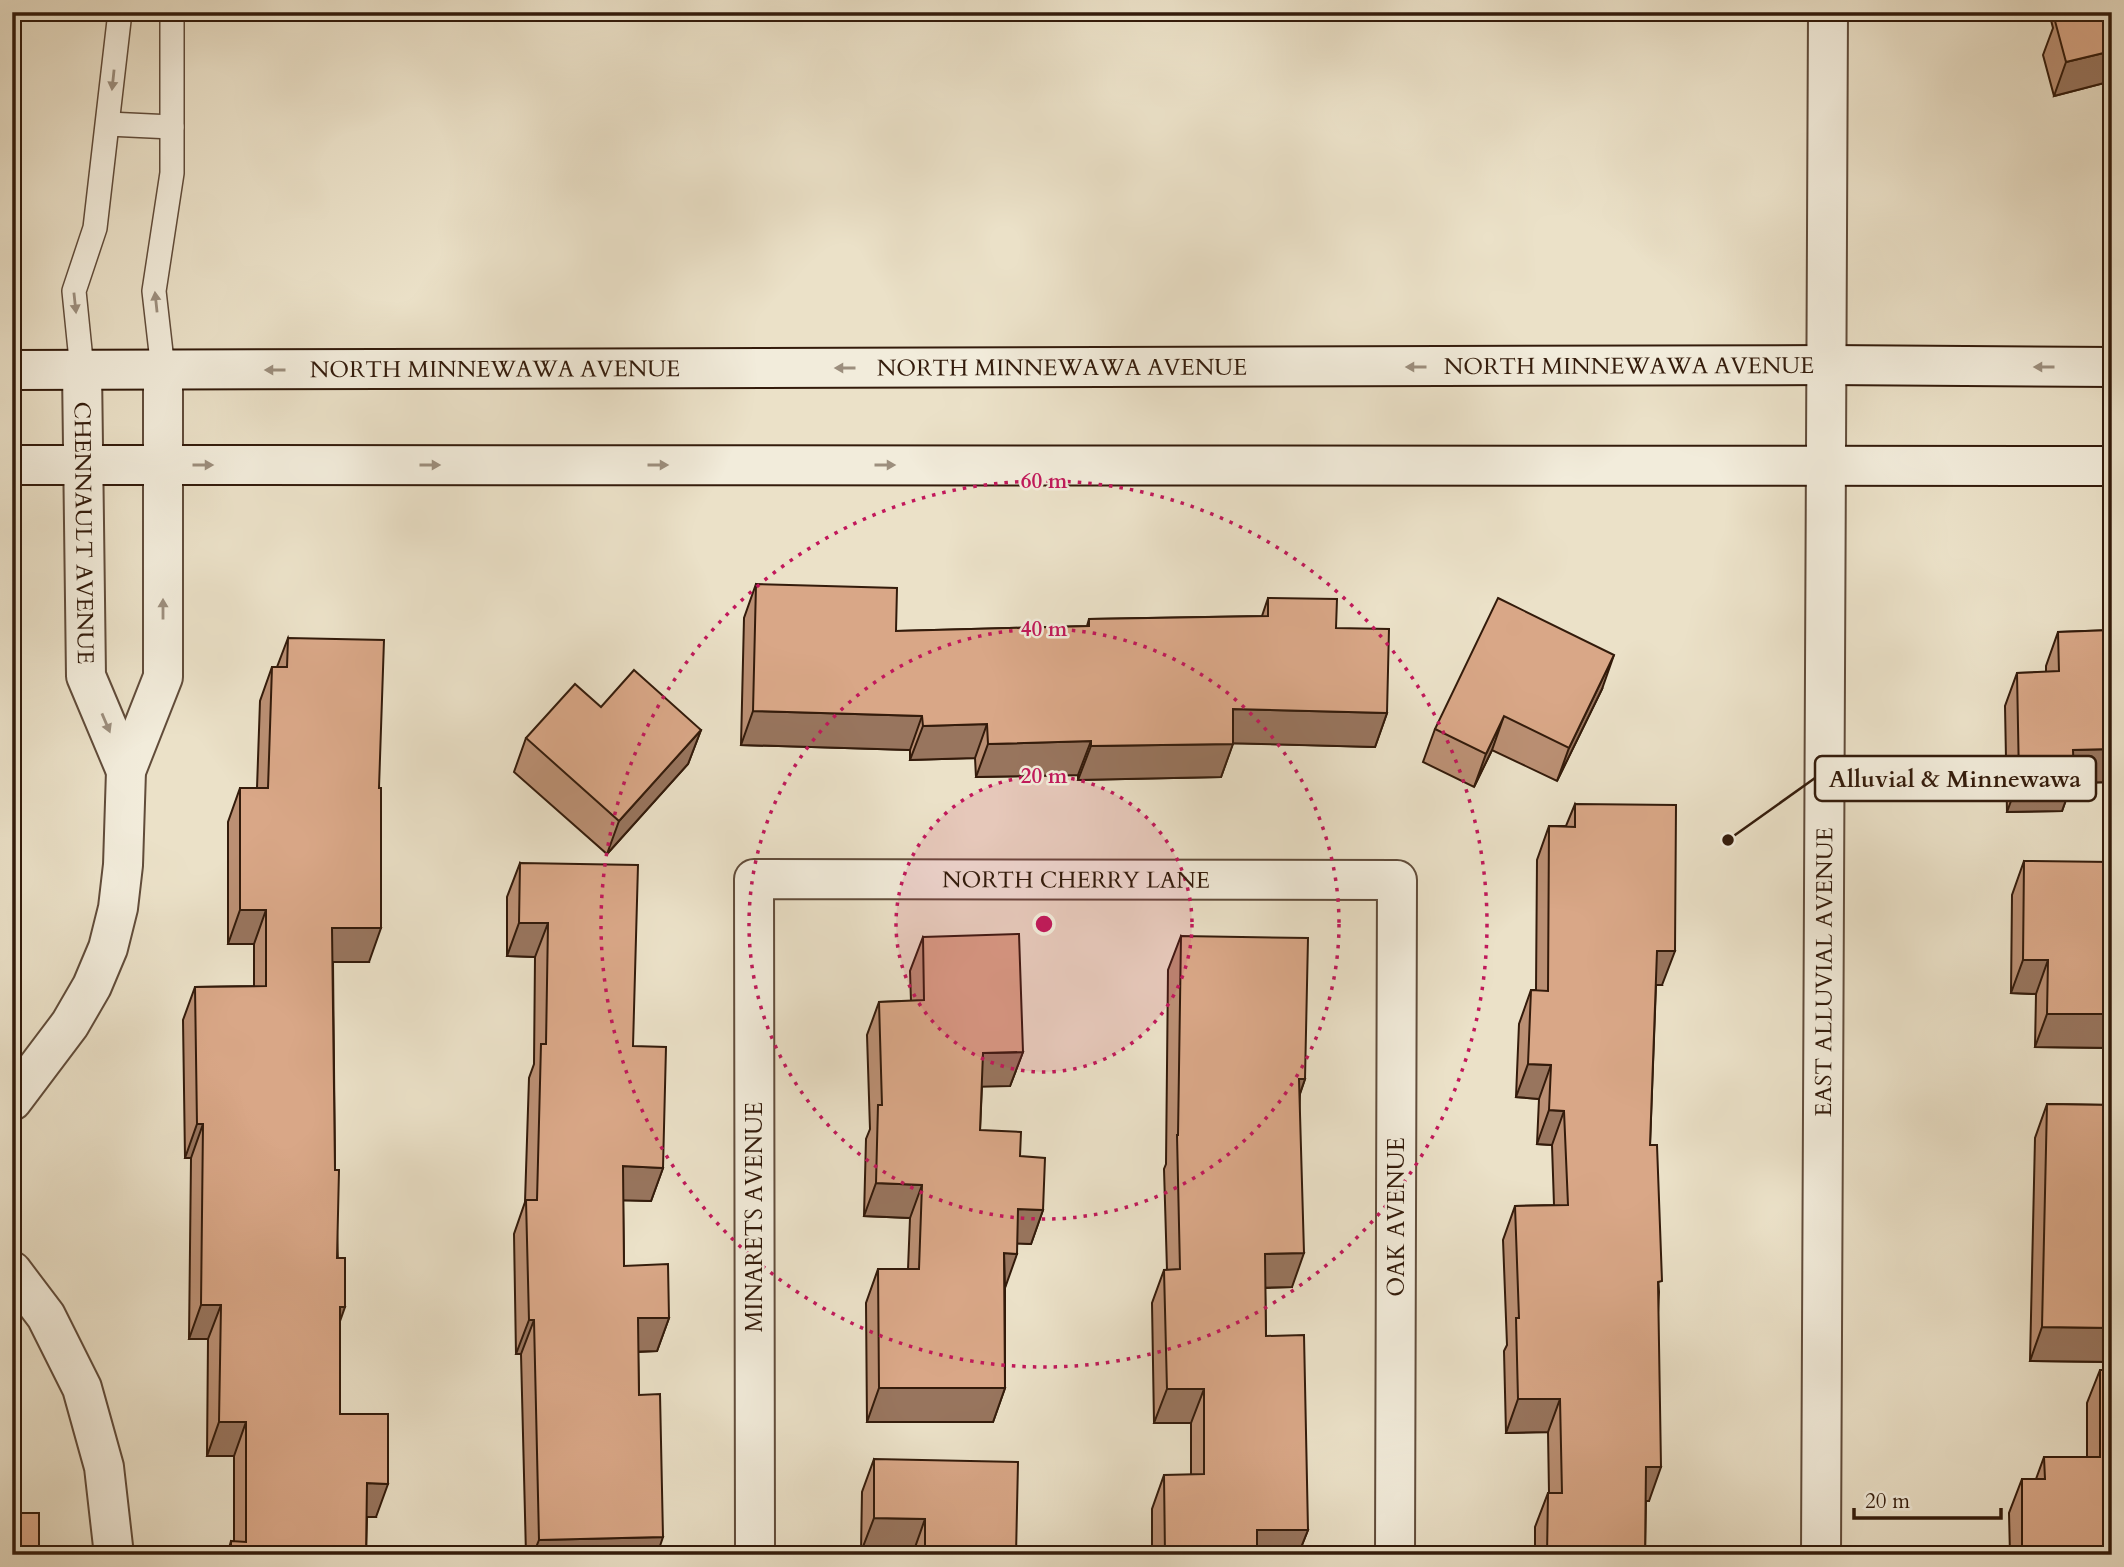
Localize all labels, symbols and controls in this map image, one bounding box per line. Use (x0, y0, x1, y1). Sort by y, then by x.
one-way arrow (107, 69, 118, 91)
one-way arrow (150, 291, 161, 313)
one-way arrow (70, 292, 81, 314)
street label: NORTH MINNEWAWA AVENUE (1444, 350, 1814, 382)
street label: NORTH MINNEWAWA AVENUE (877, 352, 1247, 384)
street label: NORTH MINNEWAWA AVENUE (310, 353, 680, 385)
one-way arrow (1404, 361, 1426, 373)
one-way arrow (2032, 361, 2054, 373)
one-way arrow (834, 362, 856, 374)
one-way arrow (263, 364, 285, 376)
street label: CHENNAULT AVENUE (66, 402, 101, 664)
one-way arrow (192, 459, 214, 471)
one-way arrow (420, 459, 442, 471)
one-way arrow (647, 459, 669, 471)
one-way arrow (875, 459, 897, 471)
text: 60 m (1021, 467, 1068, 496)
one-way arrow (157, 598, 169, 620)
text: 40 m (1021, 615, 1068, 644)
one-way arrow (101, 713, 112, 734)
callout: Alluvial & Minnewawa (1815, 756, 2096, 801)
text: 20 m (1021, 762, 1068, 791)
text: Alluvial & Minnewawa (1829, 763, 2081, 796)
street label: EAST ALLUVIAL AVENUE (1808, 827, 1840, 1117)
street label: NORTH CHERRY LANE (942, 864, 1210, 896)
centre of rings (1032, 912, 1056, 936)
street label: MINARETS AVENUE (739, 1102, 770, 1332)
street label: OAK AVENUE (1381, 1137, 1412, 1297)
scale bar (1854, 1476, 2002, 1520)
text: 20 m (1865, 1487, 1910, 1516)

